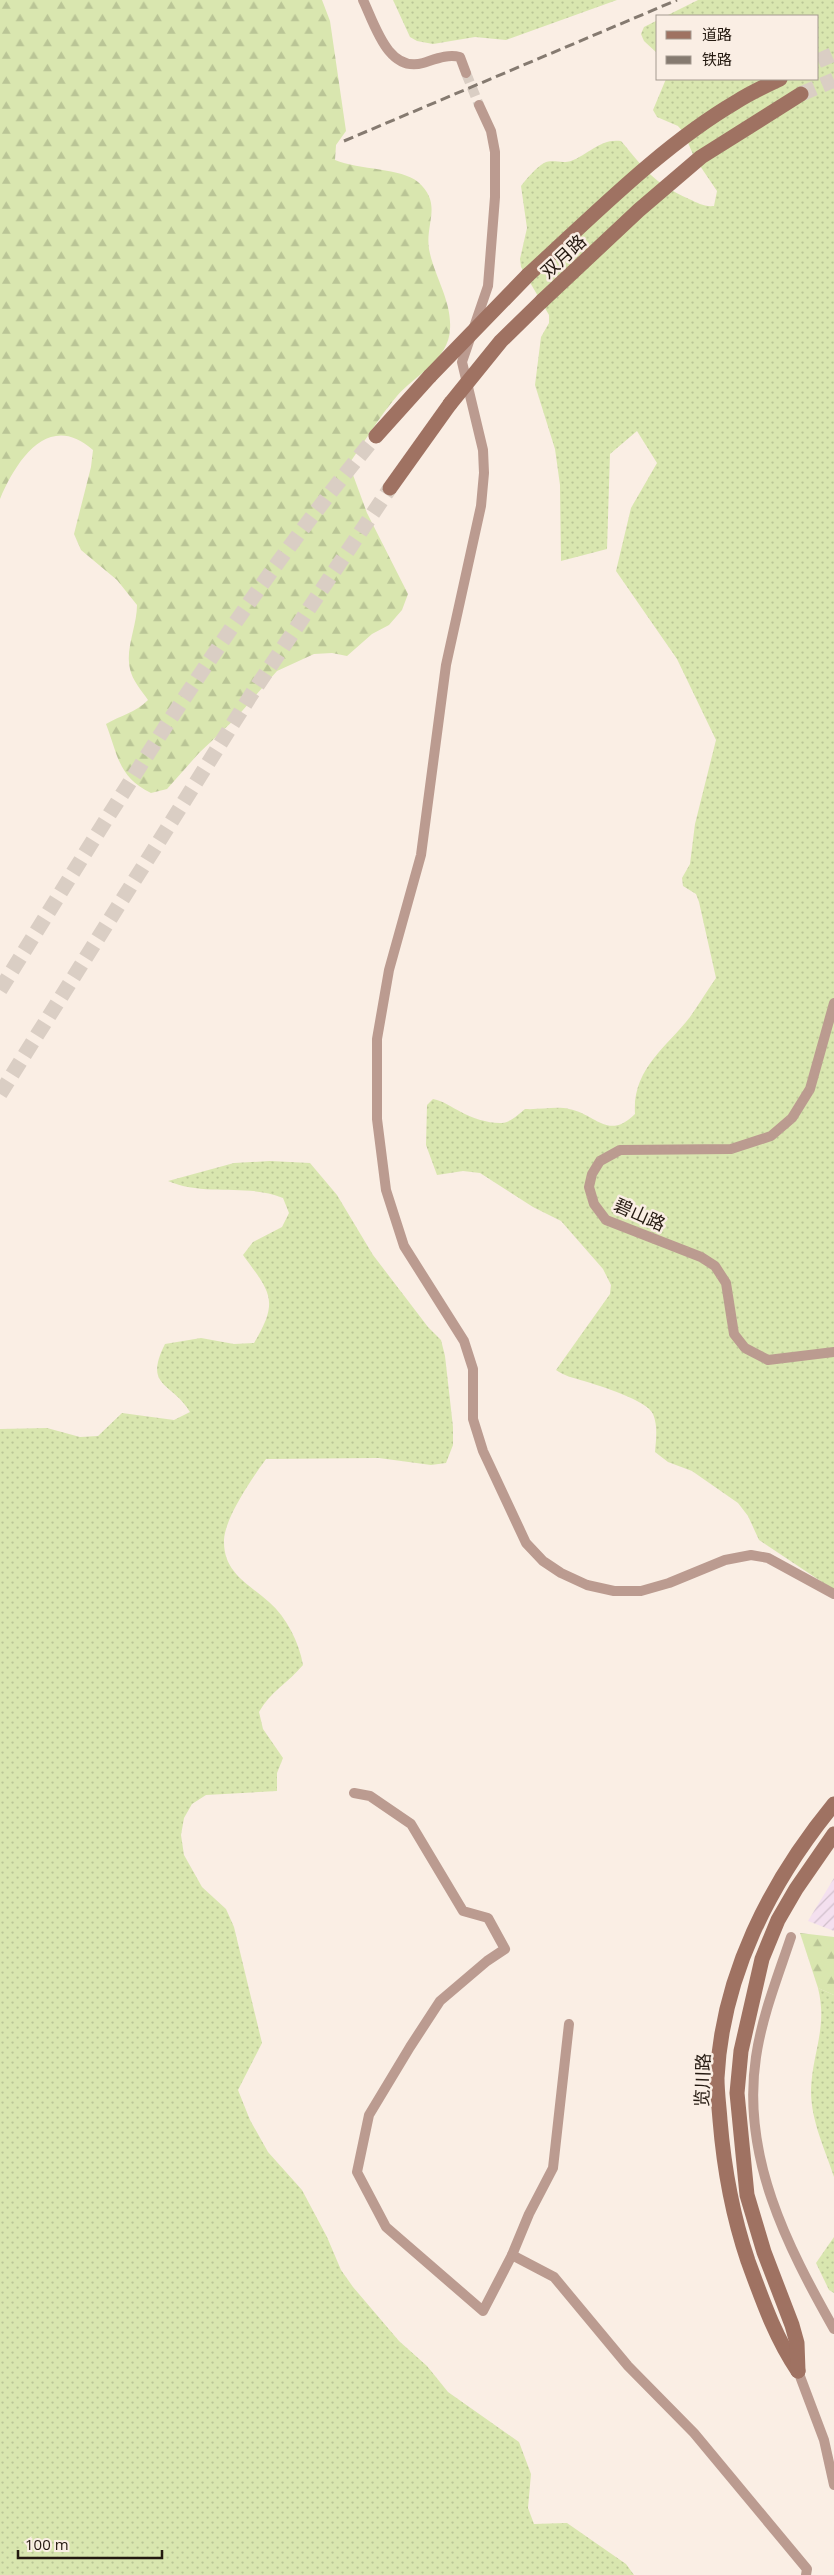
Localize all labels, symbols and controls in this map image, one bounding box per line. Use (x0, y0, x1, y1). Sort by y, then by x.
legend (656, 15, 819, 80)
text: 道路 (702, 24, 732, 44)
text: 铁路 (702, 49, 732, 69)
street label: 双月路 (535, 229, 591, 283)
street label: 碧山路 (610, 1192, 670, 1236)
street label: 览川路 (689, 2053, 715, 2107)
scale bar (18, 2528, 161, 2560)
text: 100 m (25, 2534, 69, 2554)

